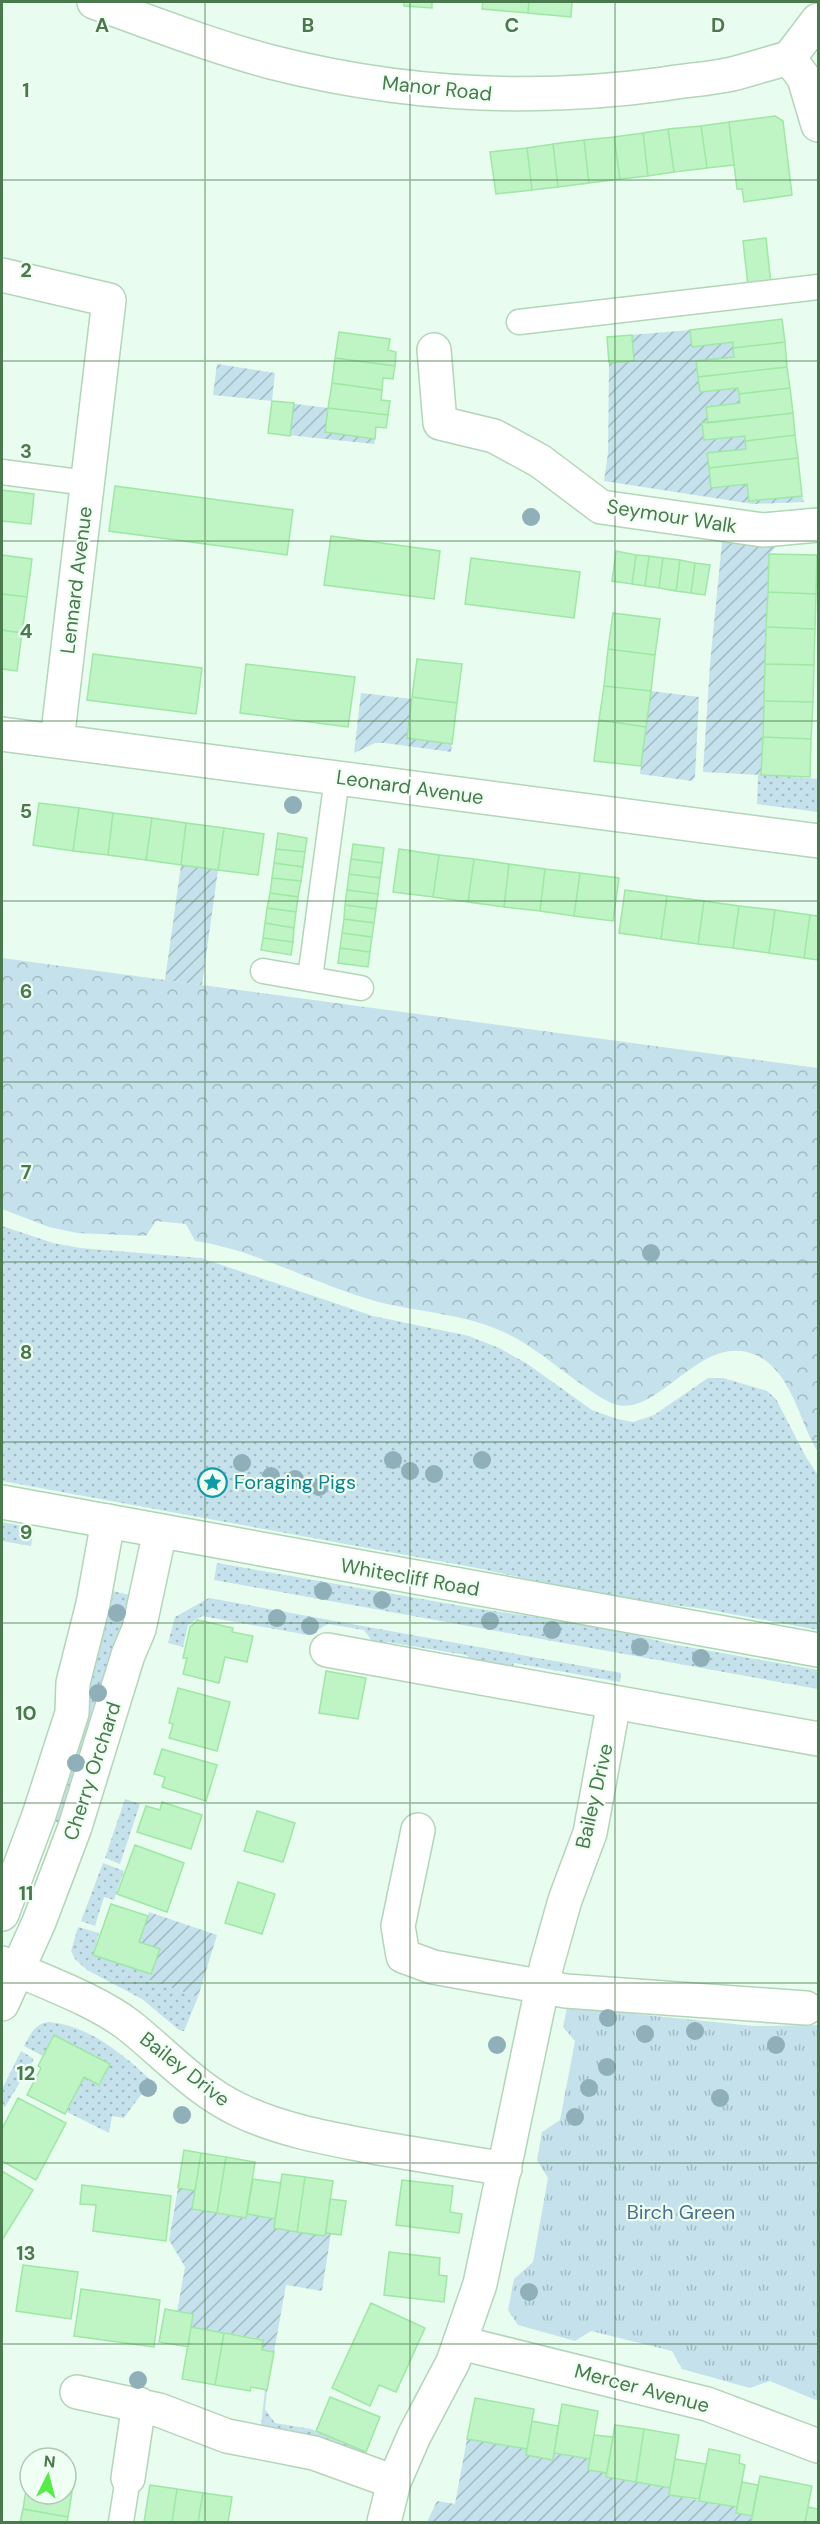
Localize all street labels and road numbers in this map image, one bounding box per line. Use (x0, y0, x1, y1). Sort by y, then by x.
street label: Manor Road (381, 69, 493, 107)
street label: Seymour Walk (605, 493, 739, 539)
street label: Lennard Avenue (54, 505, 98, 655)
street label: Leonard Avenue (335, 764, 485, 810)
street label: Whitecliff Road (338, 1552, 482, 1602)
street label: Cherry Orchard (57, 1698, 127, 1844)
street label: Bailey Drive (569, 1741, 619, 1851)
street label: Bailey Drive (135, 2026, 235, 2112)
street label: Mercer Avenue (572, 2357, 712, 2419)

